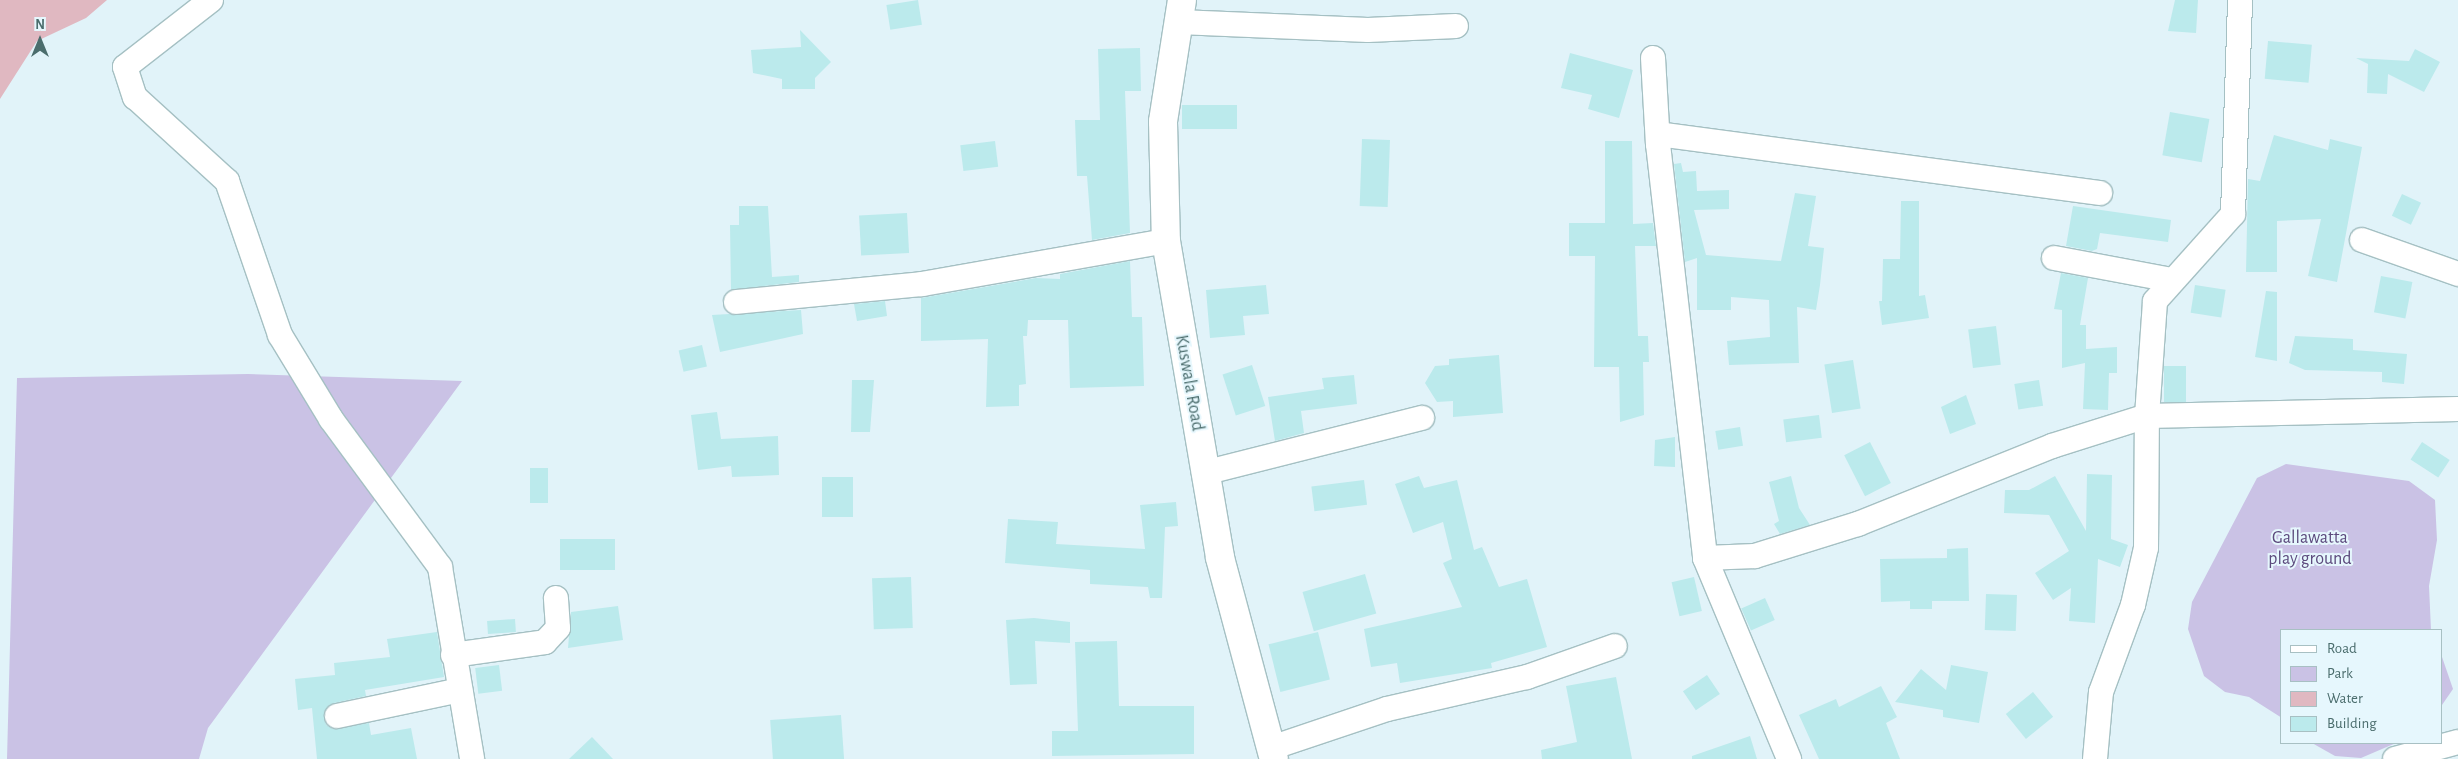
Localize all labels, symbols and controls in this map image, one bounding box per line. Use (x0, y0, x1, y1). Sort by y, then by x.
north arrow (15, 15, 65, 65)
text: N (35, 18, 45, 32)
street label: Kuswala Road (1170, 333, 1208, 433)
park label: Gallawatta play ground (2268, 528, 2352, 570)
legend (2280, 629, 2443, 744)
text: Road (2327, 641, 2357, 656)
text: Park (2327, 666, 2353, 681)
text: Water (2327, 691, 2363, 706)
text: Building (2327, 716, 2377, 731)

